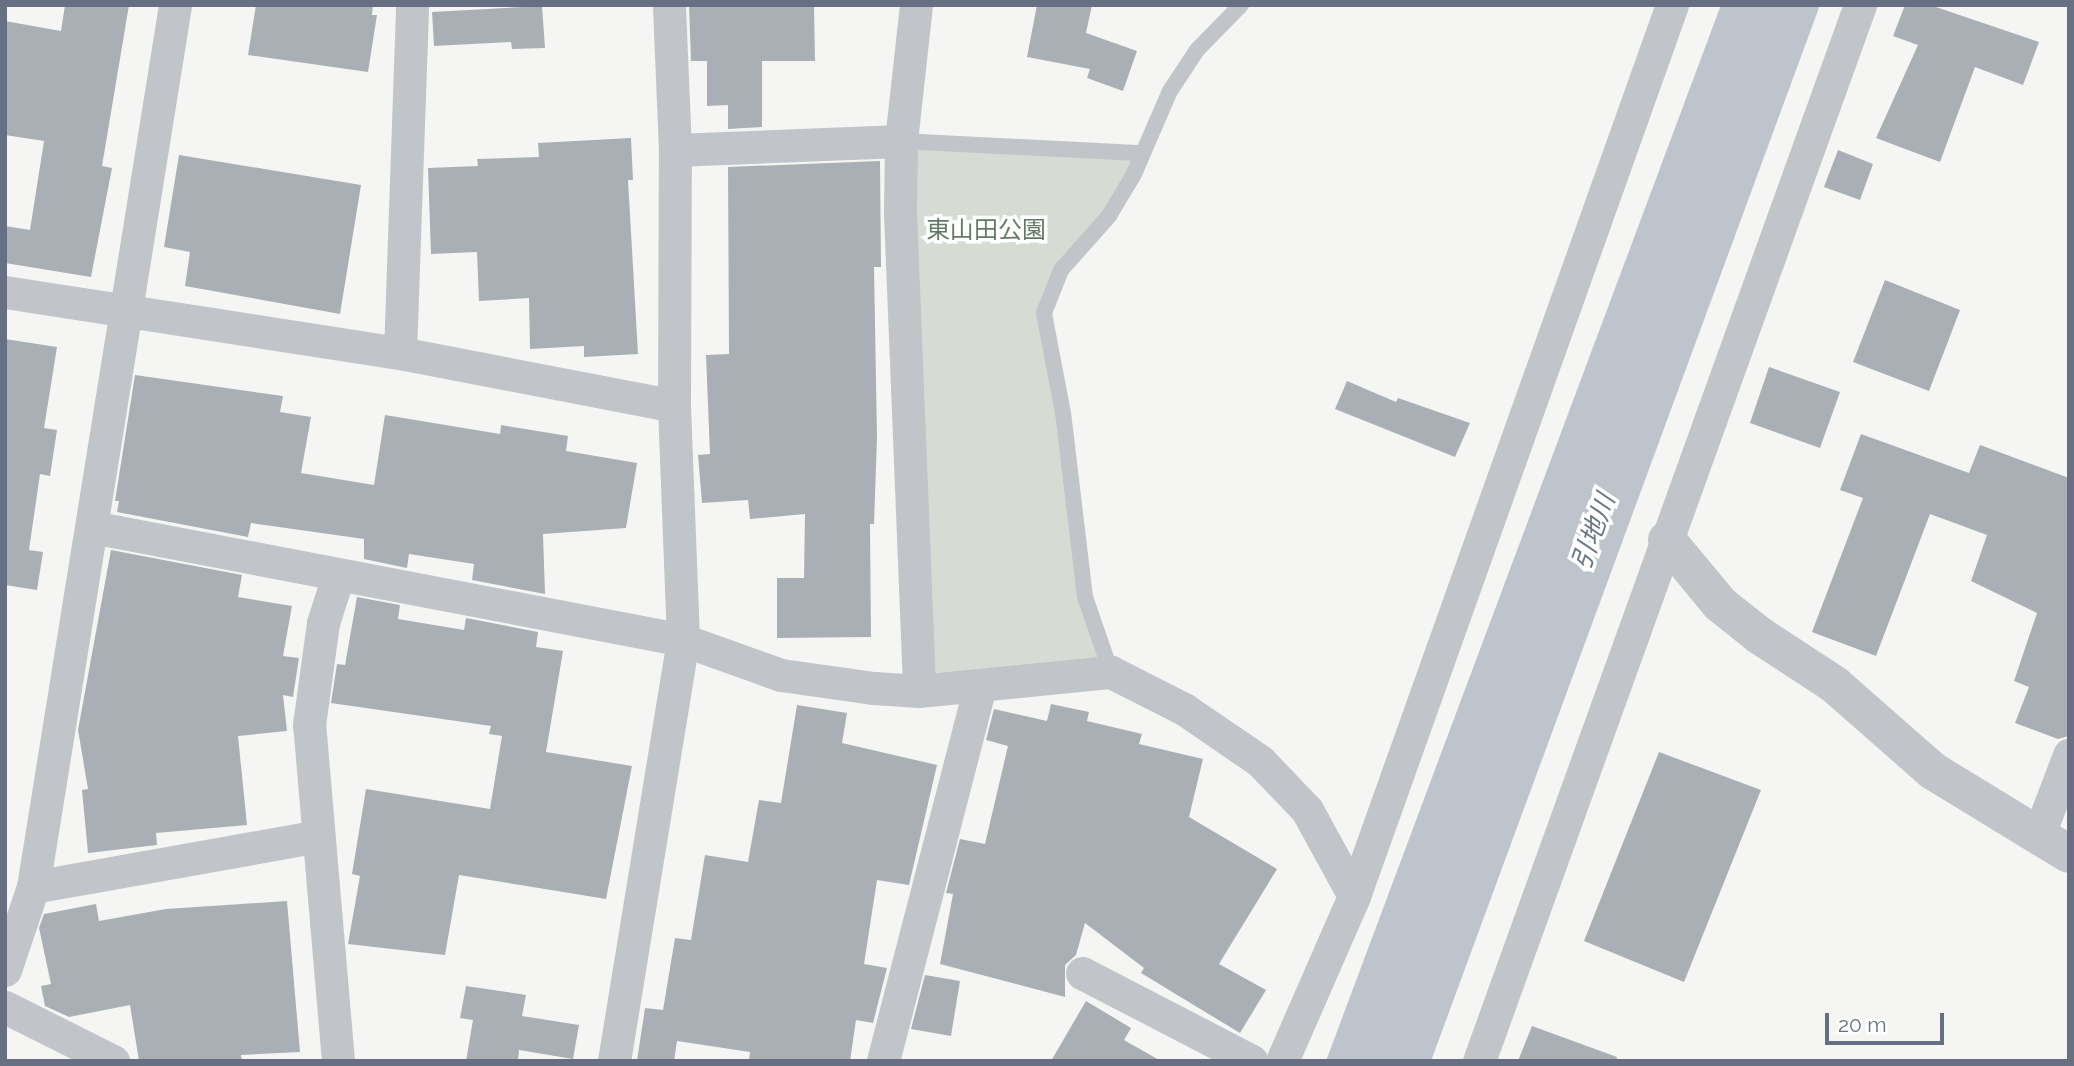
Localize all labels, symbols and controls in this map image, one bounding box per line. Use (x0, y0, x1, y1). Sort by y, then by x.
park label: 東山田公園 (926, 216, 1046, 244)
water label: 引地川 (1566, 490, 1622, 574)
scale bar (1829, 1000, 1948, 1044)
text: 20 m (1838, 1012, 1886, 1037)

